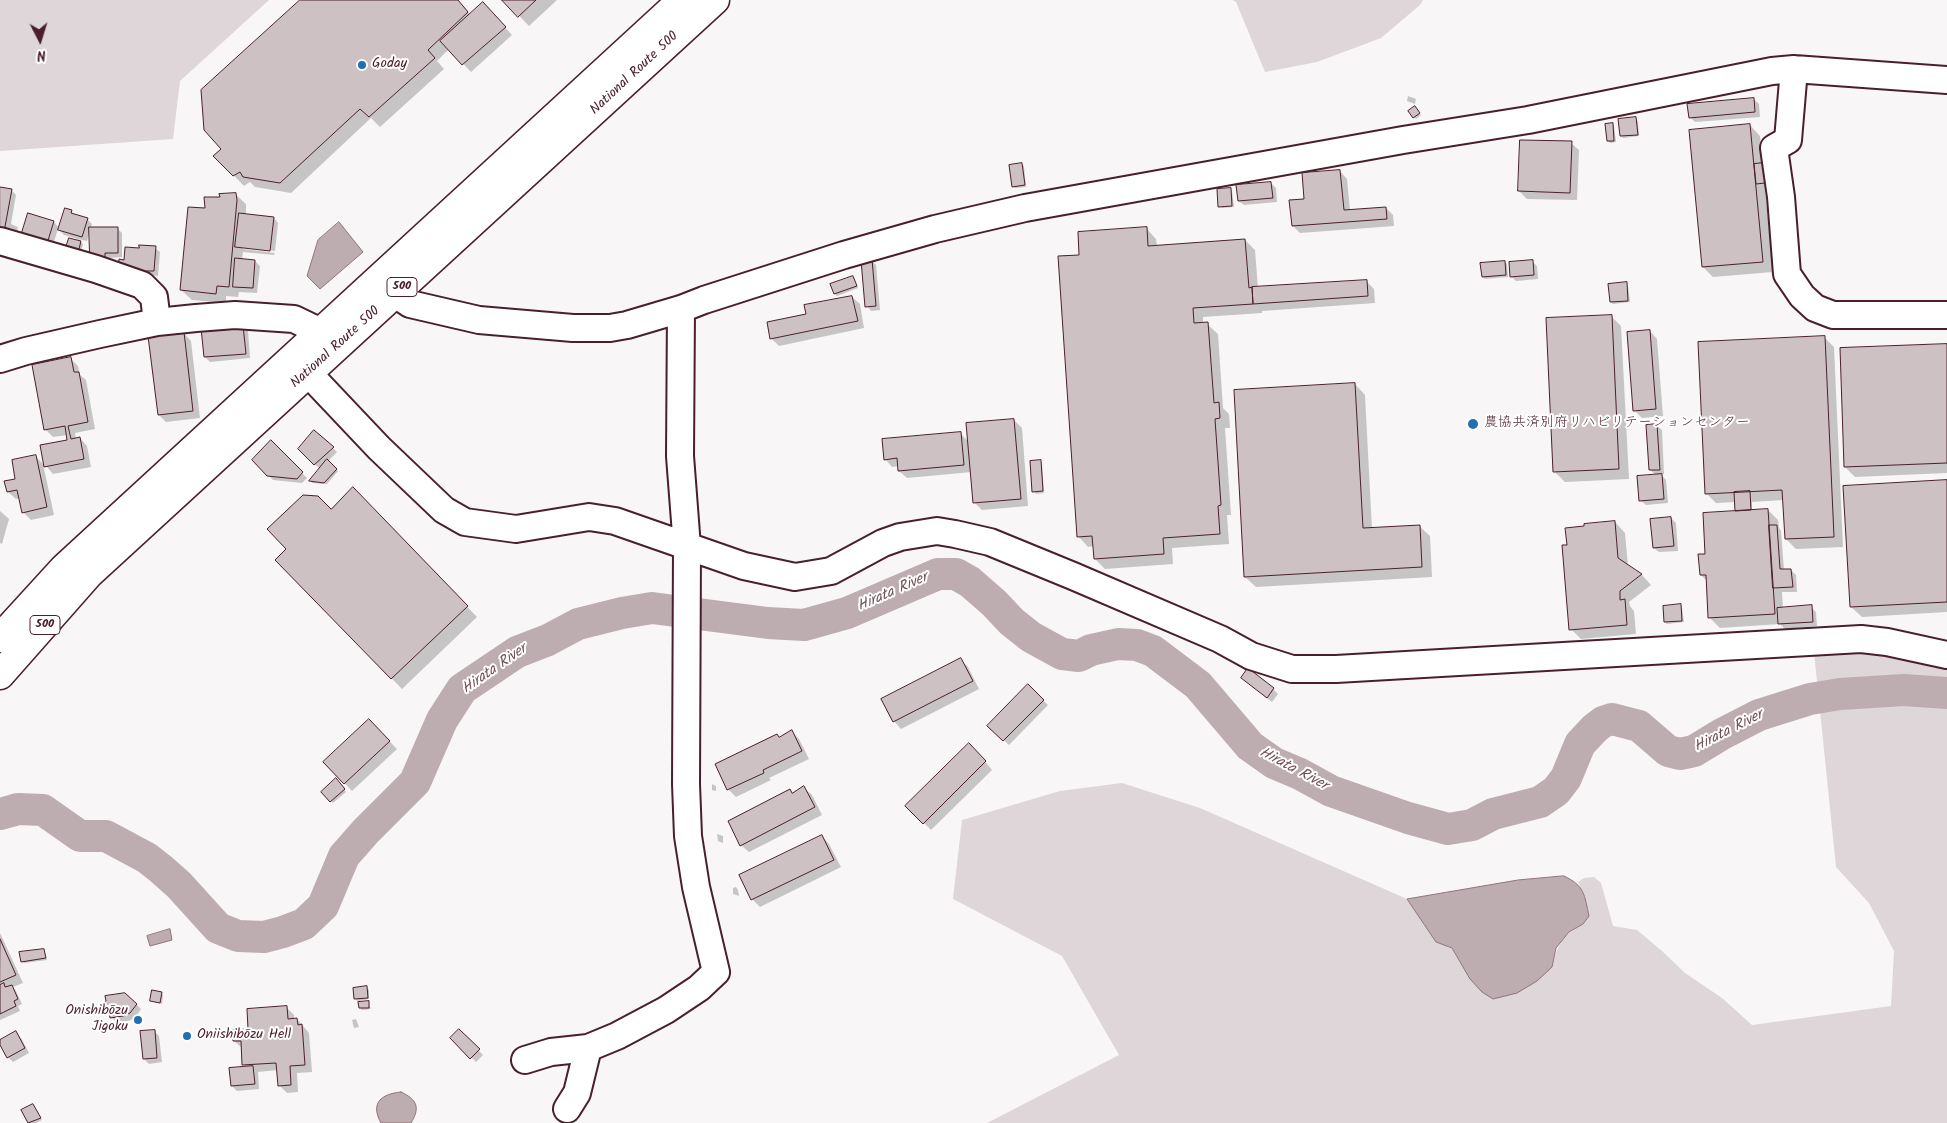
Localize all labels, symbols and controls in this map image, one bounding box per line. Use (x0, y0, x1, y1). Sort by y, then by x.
north arrow (15, 15, 65, 65)
street label: National Route 500 (587, 29, 683, 119)
text: N (36, 44, 47, 66)
place label: Goday (372, 57, 407, 73)
marker: Goday (356, 59, 368, 71)
road number: 500 (387, 278, 417, 296)
street label: National Route 500 (288, 304, 384, 392)
place label: 農協共済別府リハビリテーションセンター (1484, 416, 1750, 432)
marker: 農協共済別府リハビリテーションセンター (1466, 417, 1480, 431)
water label: Hirata River (855, 570, 931, 616)
road number: 500 (30, 616, 60, 634)
water label: Hirata River (459, 641, 531, 699)
water label: Hirata River (1692, 707, 1766, 757)
water label: Hirata River (1256, 744, 1330, 796)
place label: Onishibōzu Jigoku (65, 1004, 128, 1036)
marker: Onishibōzu Jigoku (132, 1014, 144, 1026)
place label: Oniishibōzu Hell (197, 1028, 291, 1044)
marker: Oniishibōzu Hell (181, 1030, 193, 1042)

